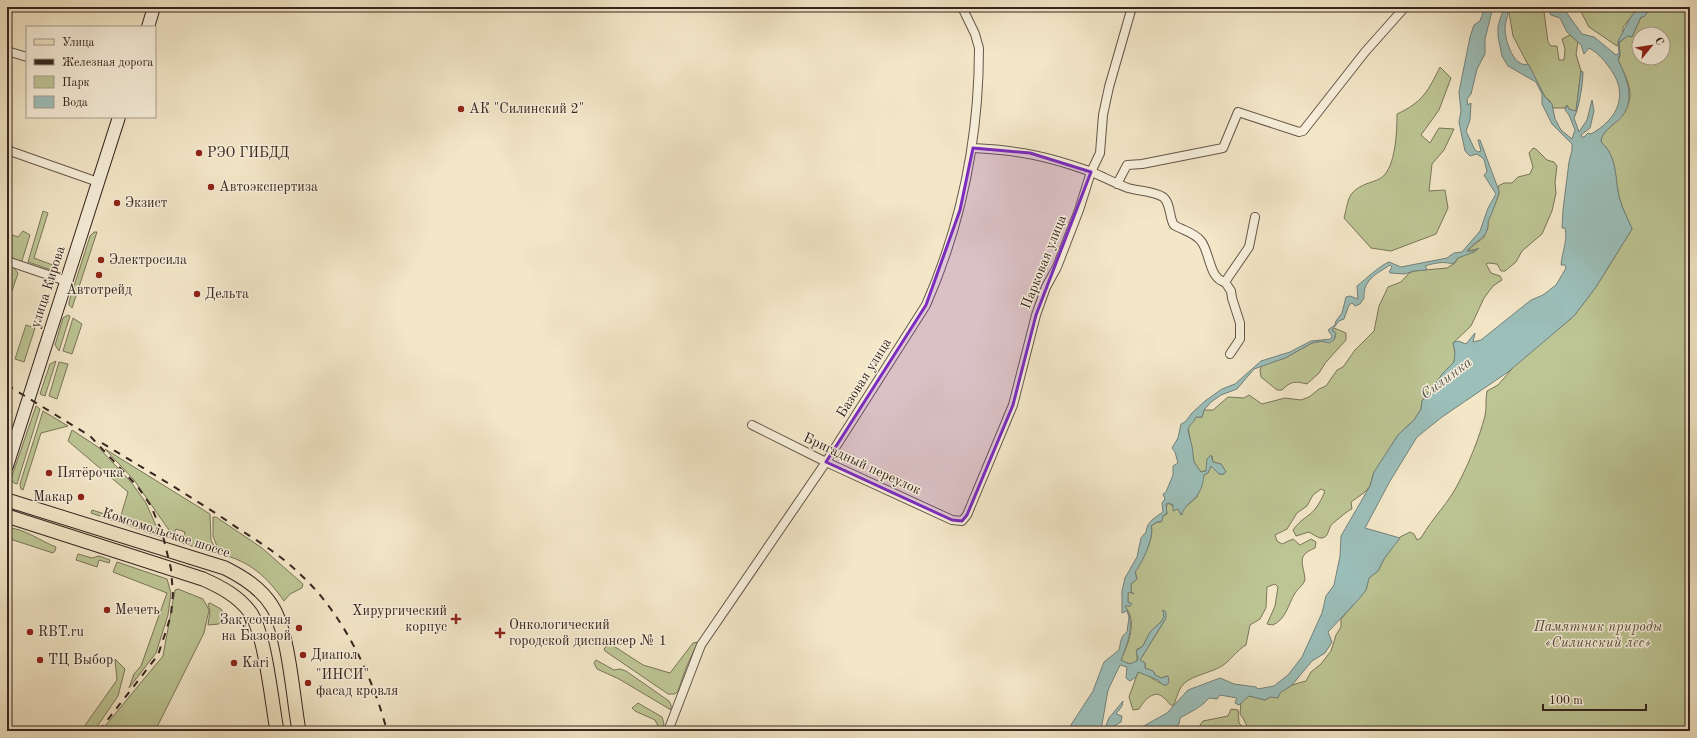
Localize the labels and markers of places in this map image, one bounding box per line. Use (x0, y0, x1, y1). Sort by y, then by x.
place label: АК "Силинский 2" (469, 102, 584, 116)
marker: АК "Силинский 2" (456, 104, 466, 114)
place label: РЭО ГИБДД (207, 146, 289, 160)
marker: РЭО ГИБДД (194, 148, 204, 158)
place label: Автоэкспертиза (219, 180, 318, 194)
marker: Автоэкспертиза (206, 182, 216, 192)
place label: Экзист (125, 196, 168, 210)
marker: Экзист (112, 198, 122, 208)
place label: Электросила (109, 253, 187, 267)
marker: Электросила (96, 255, 106, 265)
marker: Автотрейд (94, 270, 104, 280)
place label: Автотрейд (66, 283, 132, 297)
place label: Дельта (205, 287, 249, 301)
marker: Дельта (192, 289, 202, 299)
place label: Пятёрочка (57, 466, 124, 480)
marker: Пятёрочка (44, 468, 54, 478)
place label: Макар (33, 490, 73, 504)
marker: Макар (76, 492, 86, 502)
place label: Мечеть (115, 603, 160, 617)
place label: Хирургический корпус (352, 604, 447, 634)
marker: Мечеть (102, 605, 112, 615)
place label: Закусочная на Базовой (220, 613, 291, 643)
marker: Хирургический корпус (450, 613, 462, 625)
place label: Онкологический городской диспансер № 1 (509, 618, 667, 648)
marker: Закусочная на Базовой (294, 623, 304, 633)
place label: RBT.ru (38, 625, 84, 639)
marker: RBT.ru (25, 627, 35, 637)
marker: Онкологический городской диспансер № 1 (494, 627, 506, 639)
place label: Диапол (311, 648, 357, 662)
marker: Диапол (298, 650, 308, 660)
place label: ТЦ Выбор (48, 653, 113, 667)
marker: ТЦ Выбор (35, 655, 45, 665)
place label: Kari (242, 656, 269, 670)
marker: Kari (229, 658, 239, 668)
place label: "ИНСИ" фасад кровля (316, 668, 398, 699)
marker: "ИНСИ" фасад кровля (303, 678, 313, 688)

